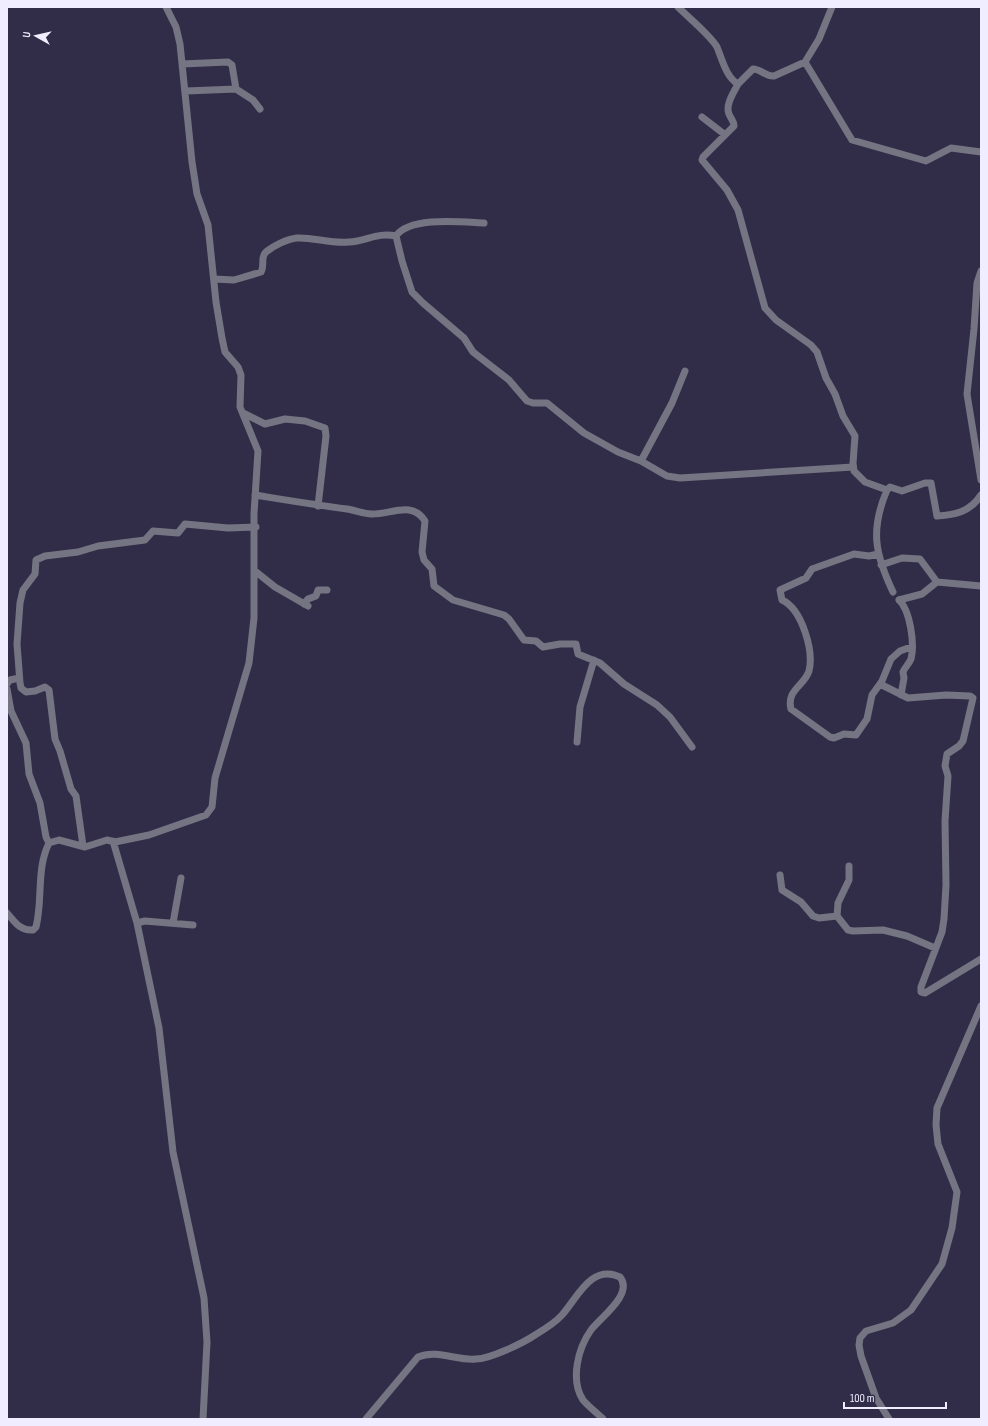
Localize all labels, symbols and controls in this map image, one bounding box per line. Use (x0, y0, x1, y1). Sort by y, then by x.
north arrow (16, 16, 56, 56)
text: U (20, 31, 33, 38)
scale bar (844, 1384, 946, 1410)
text: 100 m (850, 1391, 875, 1406)

